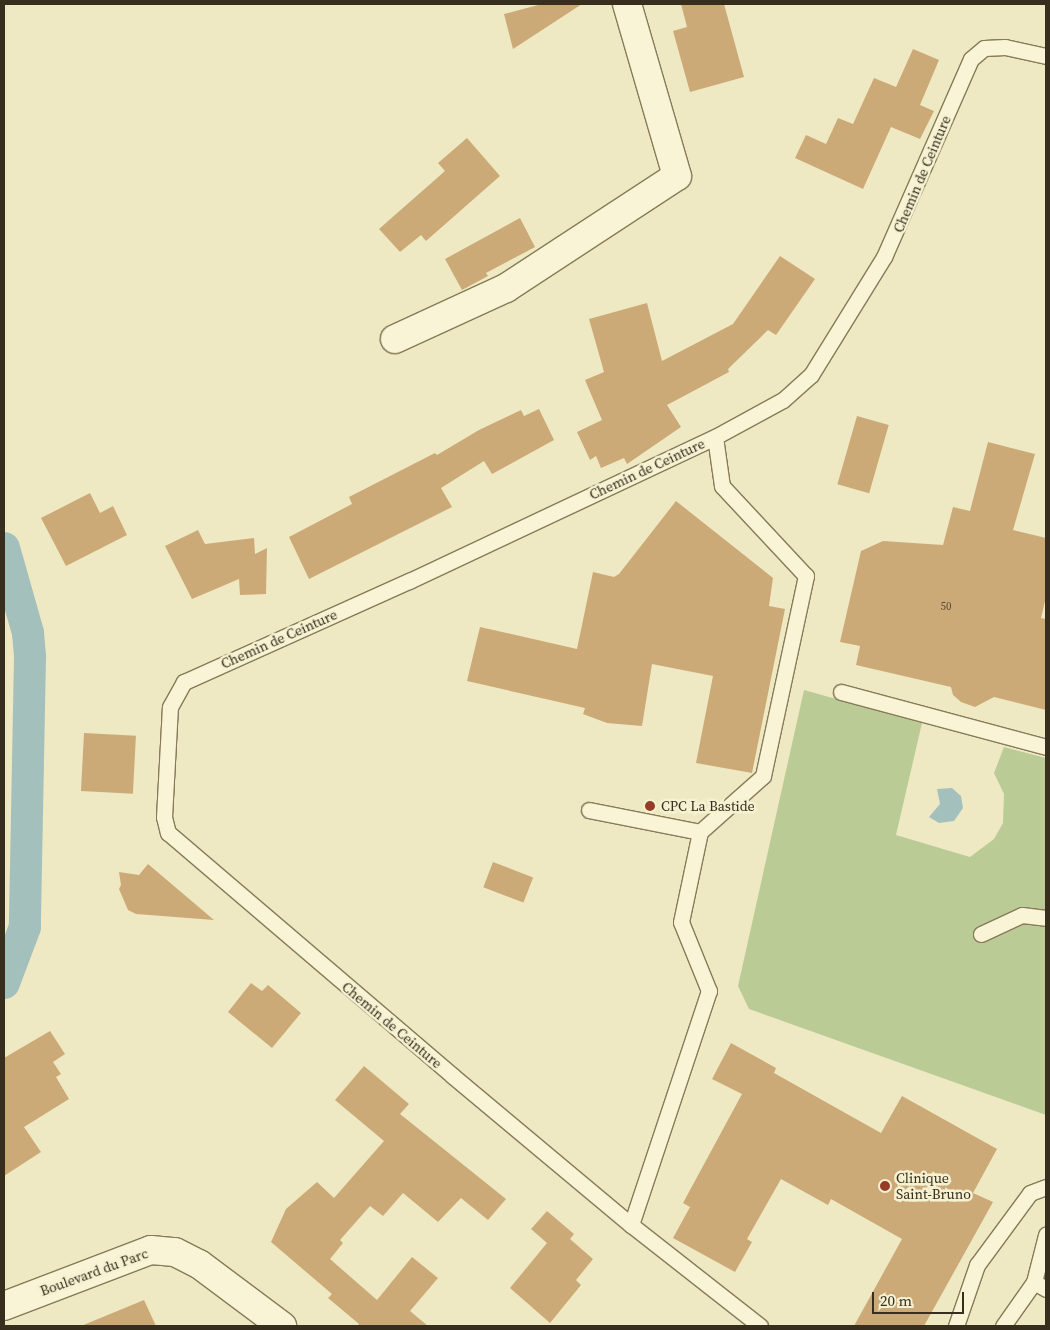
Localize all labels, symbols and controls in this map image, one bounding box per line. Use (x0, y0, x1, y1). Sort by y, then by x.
street label: Chemin de Ceinture (890, 113, 954, 235)
street label: Chemin de Ceinture (587, 435, 707, 503)
house number: 50 (941, 600, 951, 614)
street label: Chemin de Ceinture (218, 606, 340, 672)
place label: CPC La Bastide (661, 798, 755, 814)
marker: CPC La Bastide (643, 799, 657, 813)
street label: Chemin de Ceinture (339, 978, 445, 1072)
place label: Clinique Saint-Bruno (896, 1170, 971, 1202)
marker: Clinique Saint-Bruno (878, 1179, 892, 1193)
street label: Boulevard du Parc (38, 1245, 150, 1299)
scale bar (875, 1282, 968, 1314)
text: 20 m (880, 1290, 912, 1311)

